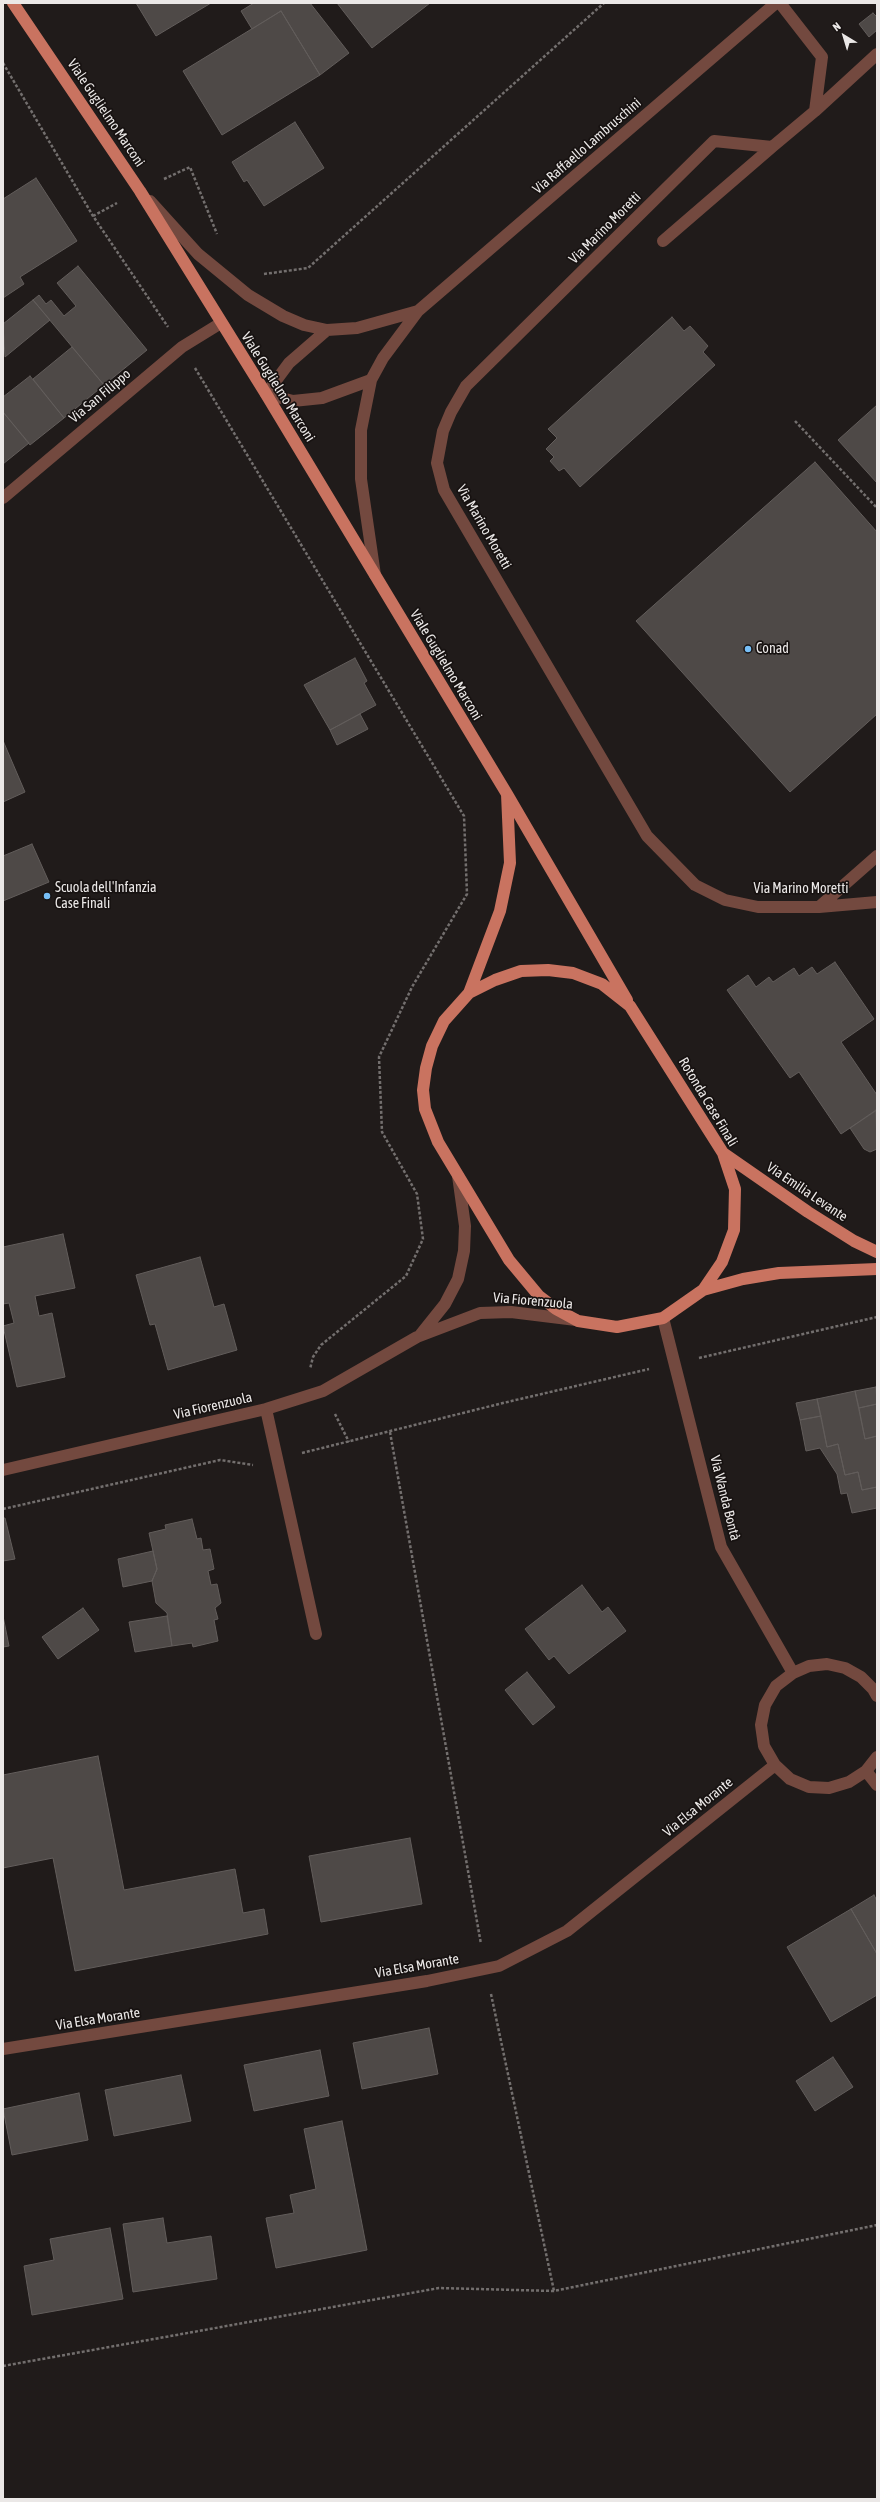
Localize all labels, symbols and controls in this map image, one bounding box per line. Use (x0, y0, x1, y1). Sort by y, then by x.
north arrow (824, 16, 864, 56)
text: N (830, 20, 843, 33)
street label: Viale Guglielmo Marconi (64, 56, 148, 170)
street label: Via Raffaello Lambruschini (529, 94, 645, 198)
street label: Via Marino Moretti (566, 189, 644, 267)
street label: Viale Guglielmo Marconi (237, 329, 319, 445)
street label: Via San Filippo (66, 365, 134, 427)
street label: Via Marino Moretti (453, 482, 515, 572)
street label: Viale Guglielmo Marconi (406, 607, 486, 723)
place label: Conad (756, 641, 789, 657)
marker: Conad (743, 644, 753, 654)
place label: Scuola dell'Infanzia Case Finali (55, 880, 157, 912)
street label: Via Marino Moretti (754, 881, 848, 897)
marker: Scuola dell'Infanzia Case Finali (42, 891, 52, 901)
street label: Rotonda Case Finali (675, 1054, 741, 1150)
street label: Via Emilia Levante (763, 1159, 851, 1225)
street label: Via Fiorenzuola (493, 1289, 573, 1313)
street label: Via Fiorenzuola (172, 1389, 254, 1423)
street label: Via Wanda Bontà (706, 1454, 744, 1542)
street label: Via Elsa Morante (660, 1774, 736, 1840)
street label: Via Elsa Morante (374, 1950, 460, 1982)
street label: Via Elsa Morante (55, 2004, 141, 2034)

